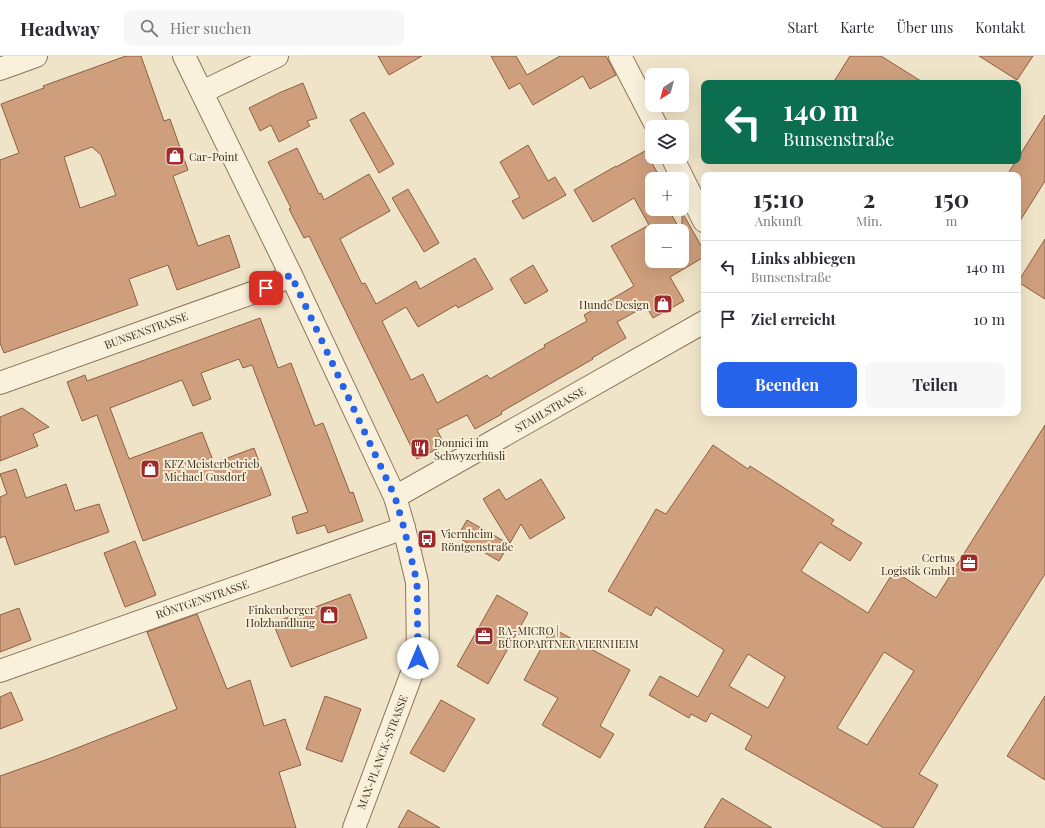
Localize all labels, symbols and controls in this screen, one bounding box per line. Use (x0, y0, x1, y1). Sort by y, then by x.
search box (124, 10, 404, 46)
text: Headway (20, 15, 100, 41)
icon: search (138, 17, 160, 39)
text: Hier suchen (170, 18, 251, 38)
text: Start (787, 18, 818, 37)
text: Karte (840, 18, 875, 37)
text: Über uns (897, 18, 953, 37)
text: Kontakt (975, 18, 1025, 37)
north arrow (645, 68, 689, 112)
map controls (645, 68, 689, 268)
text: 140 m (783, 91, 858, 128)
icon: left (717, 96, 769, 148)
button: layers (645, 120, 689, 164)
text: Bunsenstraße (783, 127, 894, 151)
shop icon: Car-Point (164, 145, 186, 167)
place label: Car-Point (189, 149, 238, 164)
button: + (645, 172, 689, 216)
text: 15:10 (753, 182, 804, 214)
text: 2 (863, 182, 875, 214)
text: 150 (934, 182, 969, 214)
text: Ankunft (755, 212, 802, 229)
text: Min. (856, 212, 882, 229)
text: m (946, 212, 957, 229)
button: − (645, 224, 689, 268)
text: Links abbiegen (751, 248, 856, 268)
icon: left (717, 256, 739, 278)
text: 140 m (966, 257, 1005, 277)
text: Bunsenstraße (751, 268, 831, 285)
pin (249, 271, 283, 305)
icon: arrive (255, 277, 277, 299)
shop icon: Hunde Design (652, 293, 674, 315)
place label: Hunde Design (579, 297, 649, 312)
street label: BUNSENSTRASSE (102, 308, 190, 352)
icon: arrive (717, 308, 739, 330)
text: Ziel erreicht (751, 309, 836, 329)
text: 10 m (973, 309, 1005, 329)
button: Beenden (717, 362, 857, 408)
button: Teilen (865, 362, 1005, 408)
street label: STAHLSTRASSE (512, 383, 588, 435)
place label: Donnici im Schwyzerhüsli (434, 435, 505, 463)
restaurant icon: Donnici im Schwyzerhüsli (409, 437, 431, 459)
place label: KFZ Meisterbetrieb Michael Gusdorf (164, 456, 260, 484)
shop icon: KFZ Meisterbetrieb Michael Gusdorf (139, 458, 161, 480)
place label: Viernheim Röntgenstraße (440, 526, 514, 554)
bus stop icon: Viernheim Röntgenstraße (416, 528, 438, 550)
place label: Certus Logistik GmbH (881, 550, 955, 578)
office icon: Certus Logistik GmbH (958, 552, 980, 574)
street label: RÖNTGENSTRASSE (154, 576, 251, 622)
place label: Finkenberger Holzhandlung (246, 602, 315, 630)
shop icon: Finkenberger Holzhandlung (318, 604, 340, 626)
place label: RA-MICRO | BÜROPARTNER VIERNHEIM (498, 623, 639, 651)
office icon: RA-MICRO | BÜROPARTNER VIERNHEIM (473, 625, 495, 647)
position arrow (397, 637, 439, 679)
street label: MAX-PLANCK-STRASSE (353, 692, 411, 811)

